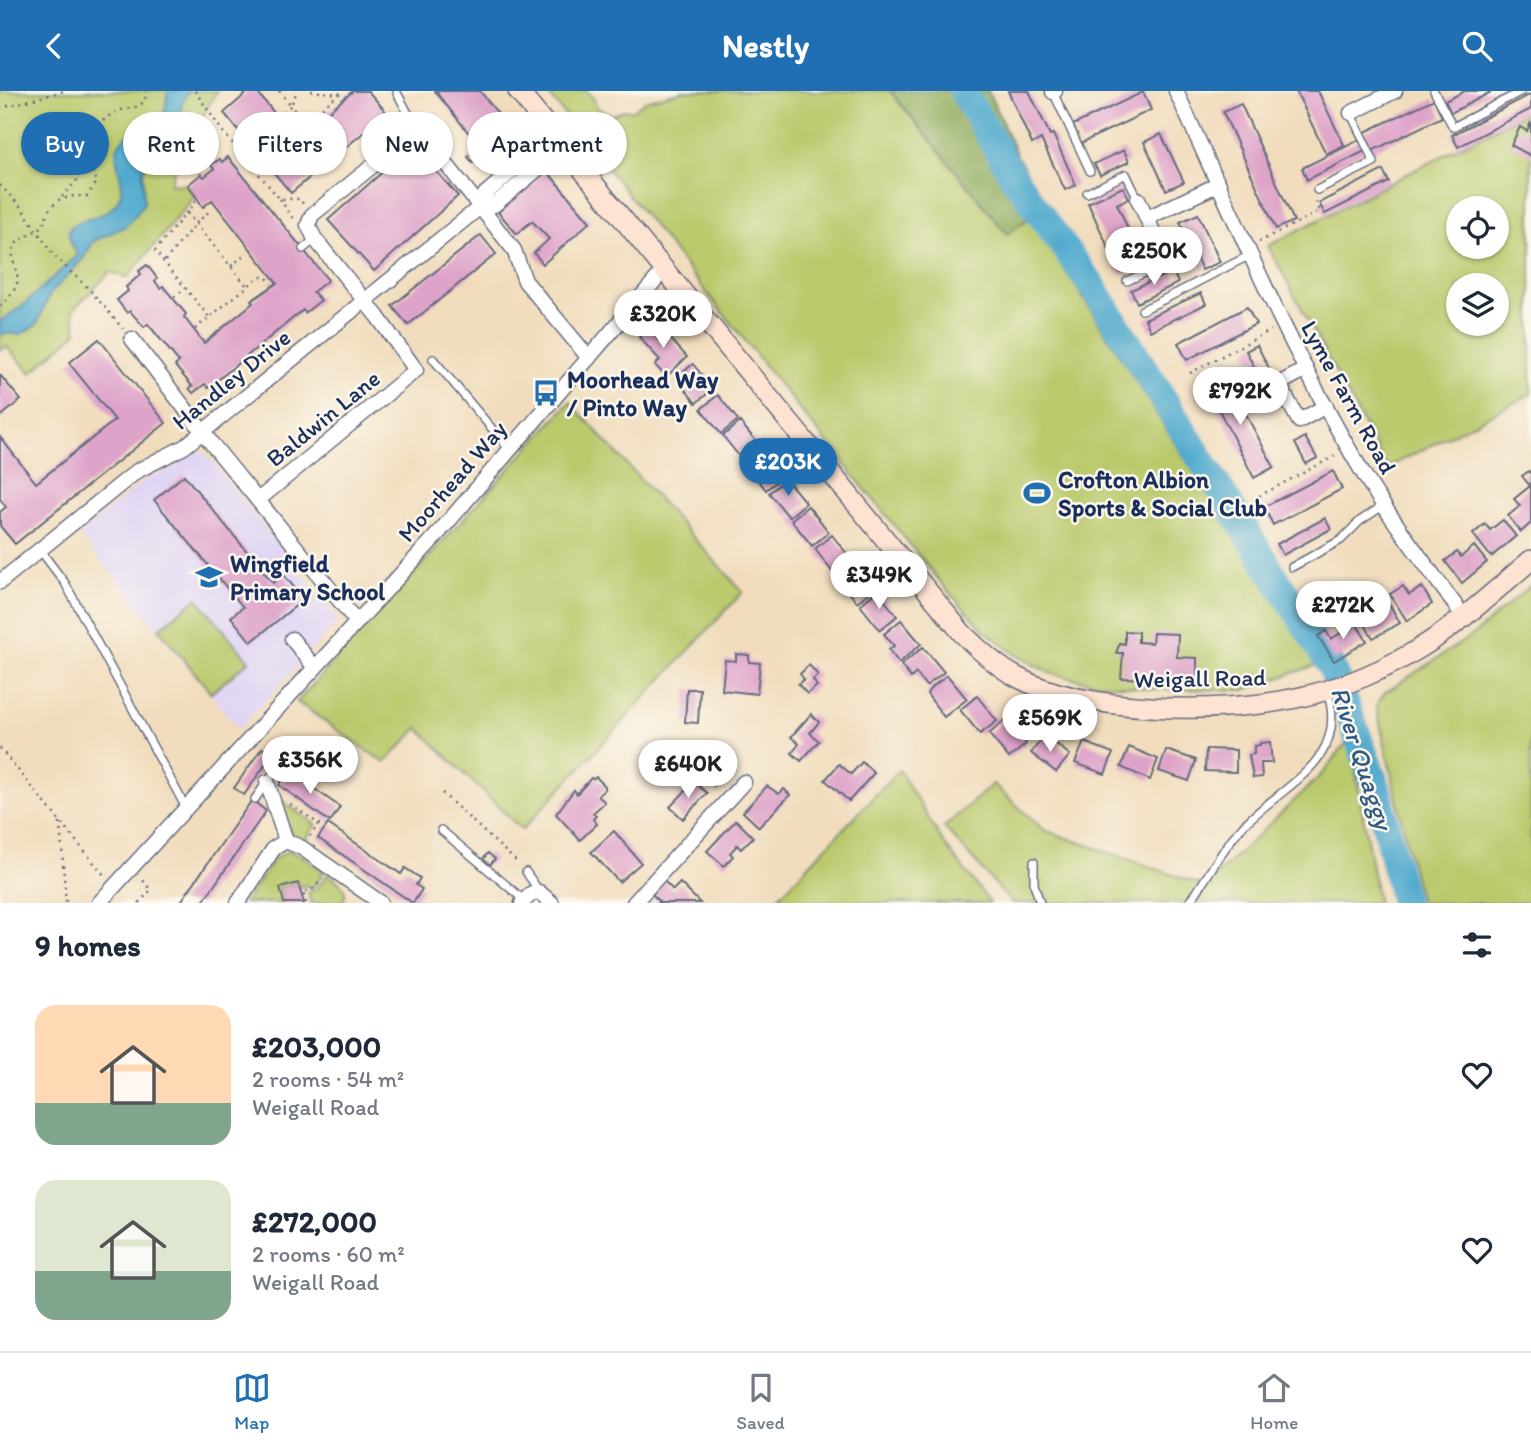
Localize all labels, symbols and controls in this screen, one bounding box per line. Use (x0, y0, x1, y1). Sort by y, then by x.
icon: back (35, 27, 73, 65)
text: Nestly (722, 27, 809, 65)
icon: search (1458, 27, 1496, 65)
chip: Buy (21, 112, 109, 175)
chip: Rent (123, 112, 219, 175)
chip: Filters (233, 112, 347, 175)
chip: New (361, 112, 453, 175)
chip: Apartment (467, 112, 627, 175)
map controls (1446, 196, 1509, 336)
button: locate (1446, 196, 1509, 259)
pin: £250K (1105, 227, 1203, 287)
text: £250K (1121, 236, 1187, 264)
button: layers (1446, 273, 1509, 336)
pin: £320K (614, 291, 712, 350)
text: £320K (630, 299, 696, 327)
street label: Lyme Farm Road (1295, 315, 1403, 479)
street label: Handley Drive (166, 322, 296, 436)
street label: Baldwin Lane (260, 363, 386, 473)
place label: Moorhead Way / Pinto Way (566, 365, 719, 423)
pin: £792K (1191, 367, 1289, 427)
text: £792K (1209, 376, 1271, 404)
bus stop icon: Moorhead Way / Pinto Way (531, 378, 561, 408)
street label: Moorhead Way (391, 414, 513, 548)
pin: £203K (739, 439, 837, 498)
text: £203K (755, 447, 821, 475)
place label: Crofton Albion Sports & Social Club (1058, 465, 1267, 523)
sports icon: Crofton Albion Sports & Social Club (1022, 478, 1052, 508)
place label: Wingfield Primary School (230, 549, 385, 607)
pin: £349K (830, 552, 928, 611)
text: £349K (846, 560, 912, 588)
school or university icon: Wingfield Primary School (194, 562, 224, 592)
pin: £272K (1294, 581, 1392, 641)
text: £272K (1312, 590, 1374, 618)
street label: Weigall Road (1133, 662, 1267, 694)
water label: River Quaggy (1324, 683, 1401, 836)
pin: £569K (1001, 695, 1099, 754)
text: £569K (1018, 703, 1082, 731)
pin: £356K (261, 737, 359, 796)
pin: £640K (639, 741, 737, 800)
text: £356K (278, 745, 342, 773)
text: £640K (654, 749, 722, 777)
icon: filters (1458, 926, 1496, 964)
text: 9 homes (35, 927, 141, 964)
text: £203,000 (252, 1028, 381, 1065)
icon: home (91, 1033, 175, 1117)
icon: heart (1458, 1056, 1496, 1094)
text: 2 rooms · 54 m² (252, 1065, 404, 1093)
text: Weigall Road (252, 1093, 379, 1121)
text: £272,000 (252, 1203, 377, 1240)
icon: home (91, 1208, 175, 1292)
icon: heart (1458, 1231, 1496, 1269)
text: 2 rooms · 60 m² (252, 1240, 405, 1268)
text: Weigall Road (252, 1268, 379, 1296)
tab: Map (233, 1369, 271, 1434)
tab: Saved (736, 1369, 785, 1434)
tab: Home (1250, 1369, 1298, 1434)

